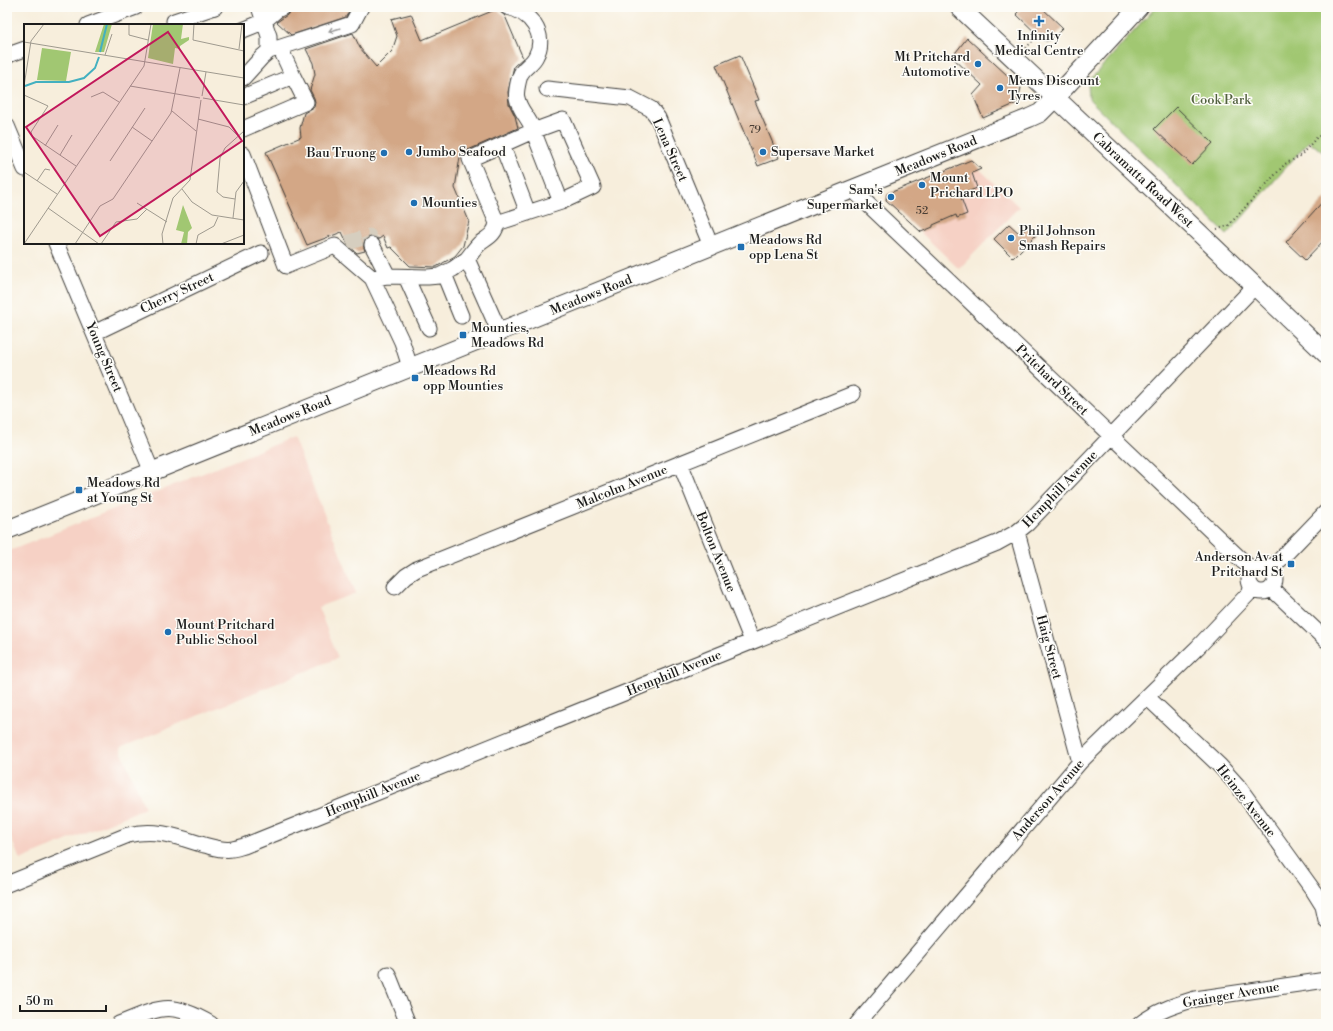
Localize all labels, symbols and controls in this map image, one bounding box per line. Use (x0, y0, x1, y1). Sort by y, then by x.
marker: Infinity Medical Centre (1033, 15, 1045, 27)
inset map (24, 24, 244, 244)
one-way arrow (327, 27, 340, 34)
place label: Infinity Medical Centre (994, 28, 1084, 59)
place label: Mt Pritchard Automotive (894, 49, 971, 80)
marker: Mt Pritchard Automotive (973, 59, 983, 69)
place label: Mems Discount Tyres (1008, 73, 1100, 104)
marker: Mems Discount Tyres (995, 83, 1005, 93)
park label: Cook Park (1191, 92, 1252, 108)
street label: Lena Street (649, 116, 691, 184)
house number: 79 (749, 123, 761, 137)
street label: Cabramatta Road West (1089, 129, 1197, 231)
street label: Meadows Road (893, 132, 980, 180)
place label: Jumbo Seafood (416, 144, 506, 160)
place label: Supersave Market (771, 144, 875, 160)
place label: Bau Truong (305, 145, 376, 161)
marker: Jumbo Seafood (404, 147, 414, 157)
marker: Supersave Market (758, 147, 768, 157)
marker: Bau Truong (379, 148, 389, 158)
place label: Mount Prichard LPO (930, 170, 1013, 201)
marker: Mount Prichard LPO (917, 180, 927, 190)
place label: Sam's Supermarket (807, 182, 883, 213)
marker: Sam's Supermarket (886, 192, 896, 202)
place label: Mounties (422, 195, 477, 211)
marker: Mounties (409, 198, 419, 208)
house number: 52 (916, 204, 928, 218)
place label: Phil Johnson Smash Repairs (1019, 223, 1106, 254)
place label: Meadows Rd opp Lena St (749, 232, 823, 263)
marker: Phil Johnson Smash Repairs (1006, 233, 1016, 243)
marker: Meadows Rd opp Lena St (736, 242, 746, 252)
street label: Cherry Street (138, 269, 217, 317)
street label: Meadows Road (548, 271, 635, 319)
street label: Young Street (82, 319, 126, 395)
place label: Mounties, Meadows Rd (471, 320, 545, 351)
marker: Mounties, Meadows Rd (458, 330, 468, 340)
street label: Pritchard Street (1012, 341, 1092, 419)
place label: Meadows Rd opp Mounties (423, 363, 503, 394)
marker: Meadows Rd opp Mounties (410, 373, 420, 383)
street label: Meadows Road (247, 392, 334, 440)
street label: Hemphill Avenue (1019, 447, 1101, 531)
street label: Malcolm Avenue (574, 461, 670, 513)
place label: Meadows Rd at Young St (87, 475, 161, 506)
marker: Meadows Rd at Young St (74, 485, 84, 495)
street label: Bolton Avenue (692, 509, 740, 595)
place label: Anderson Av at Pritchard St (1194, 549, 1283, 580)
marker: Anderson Av at Pritchard St (1286, 559, 1296, 569)
street label: Haig Street (1033, 613, 1065, 681)
place label: Mount Pritchard Public School (176, 617, 275, 648)
marker: Mount Pritchard Public School (163, 627, 173, 637)
street label: Hemphill Avenue (624, 646, 724, 699)
street label: Anderson Avenue (1008, 756, 1088, 845)
street label: Heinze Avenue (1213, 762, 1279, 841)
street label: Hemphill Avenue (323, 767, 423, 820)
street label: Grainger Avenue (1181, 979, 1281, 1011)
scale bar (20, 987, 106, 1013)
text: 50 m (26, 994, 54, 1009)

